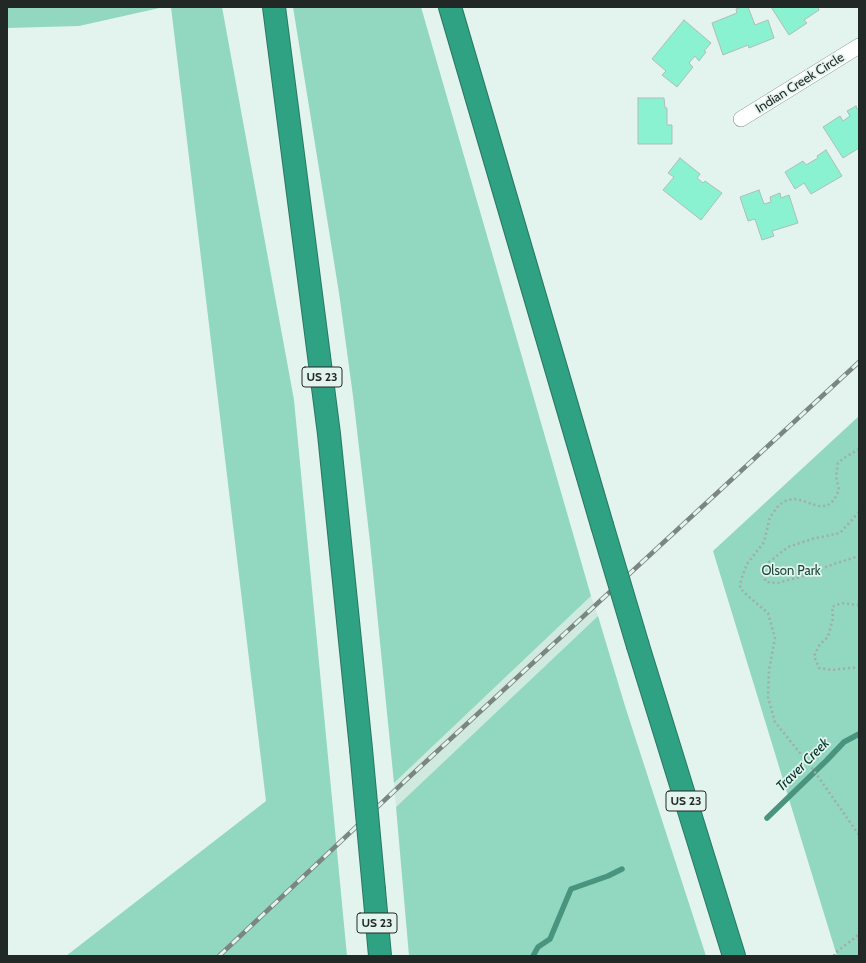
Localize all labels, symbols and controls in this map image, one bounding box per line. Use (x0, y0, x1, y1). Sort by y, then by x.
street label: Indian Creek Circle (753, 50, 847, 116)
road number: US 23 (302, 367, 342, 387)
park label: Olson Park (761, 563, 821, 579)
water label: Traver Creek (773, 735, 833, 795)
road number: US 23 (666, 791, 706, 811)
road number: US 23 (357, 913, 397, 933)

